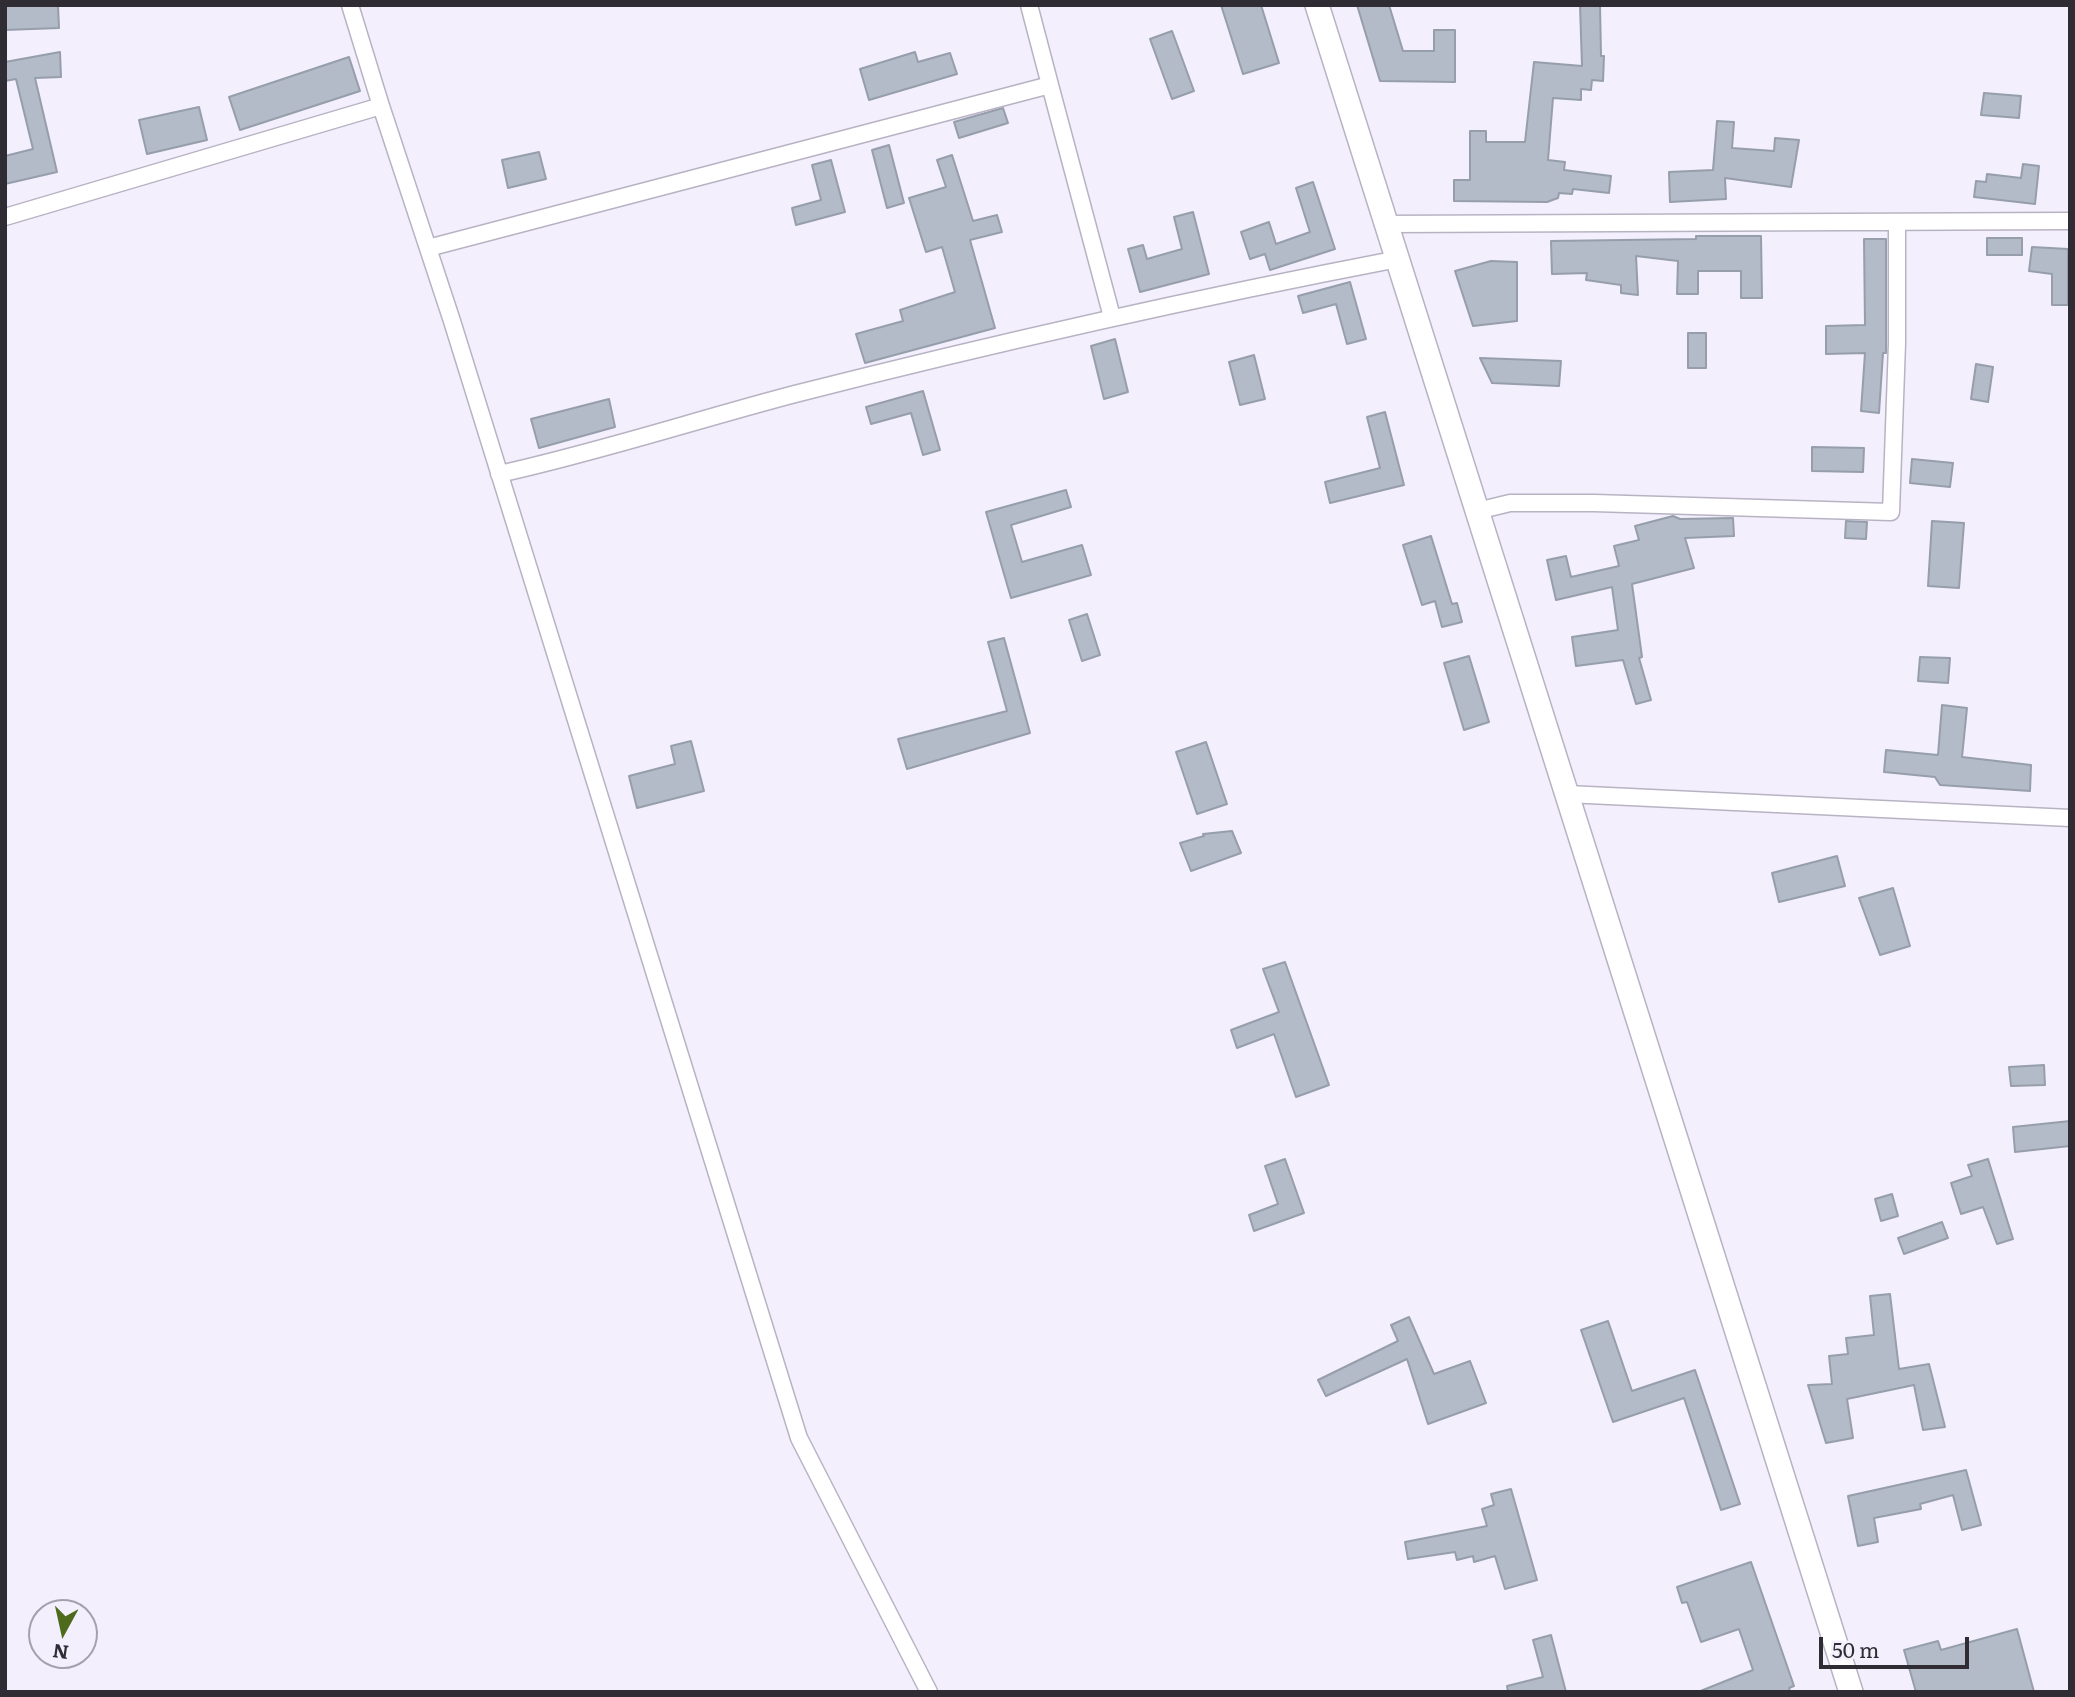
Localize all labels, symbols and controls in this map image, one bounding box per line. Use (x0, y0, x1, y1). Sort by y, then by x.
north arrow (28, 1599, 98, 1669)
scale bar (1823, 1624, 1974, 1668)
text: 50 m (1832, 1633, 1879, 1664)
text: N (51, 1638, 70, 1668)

